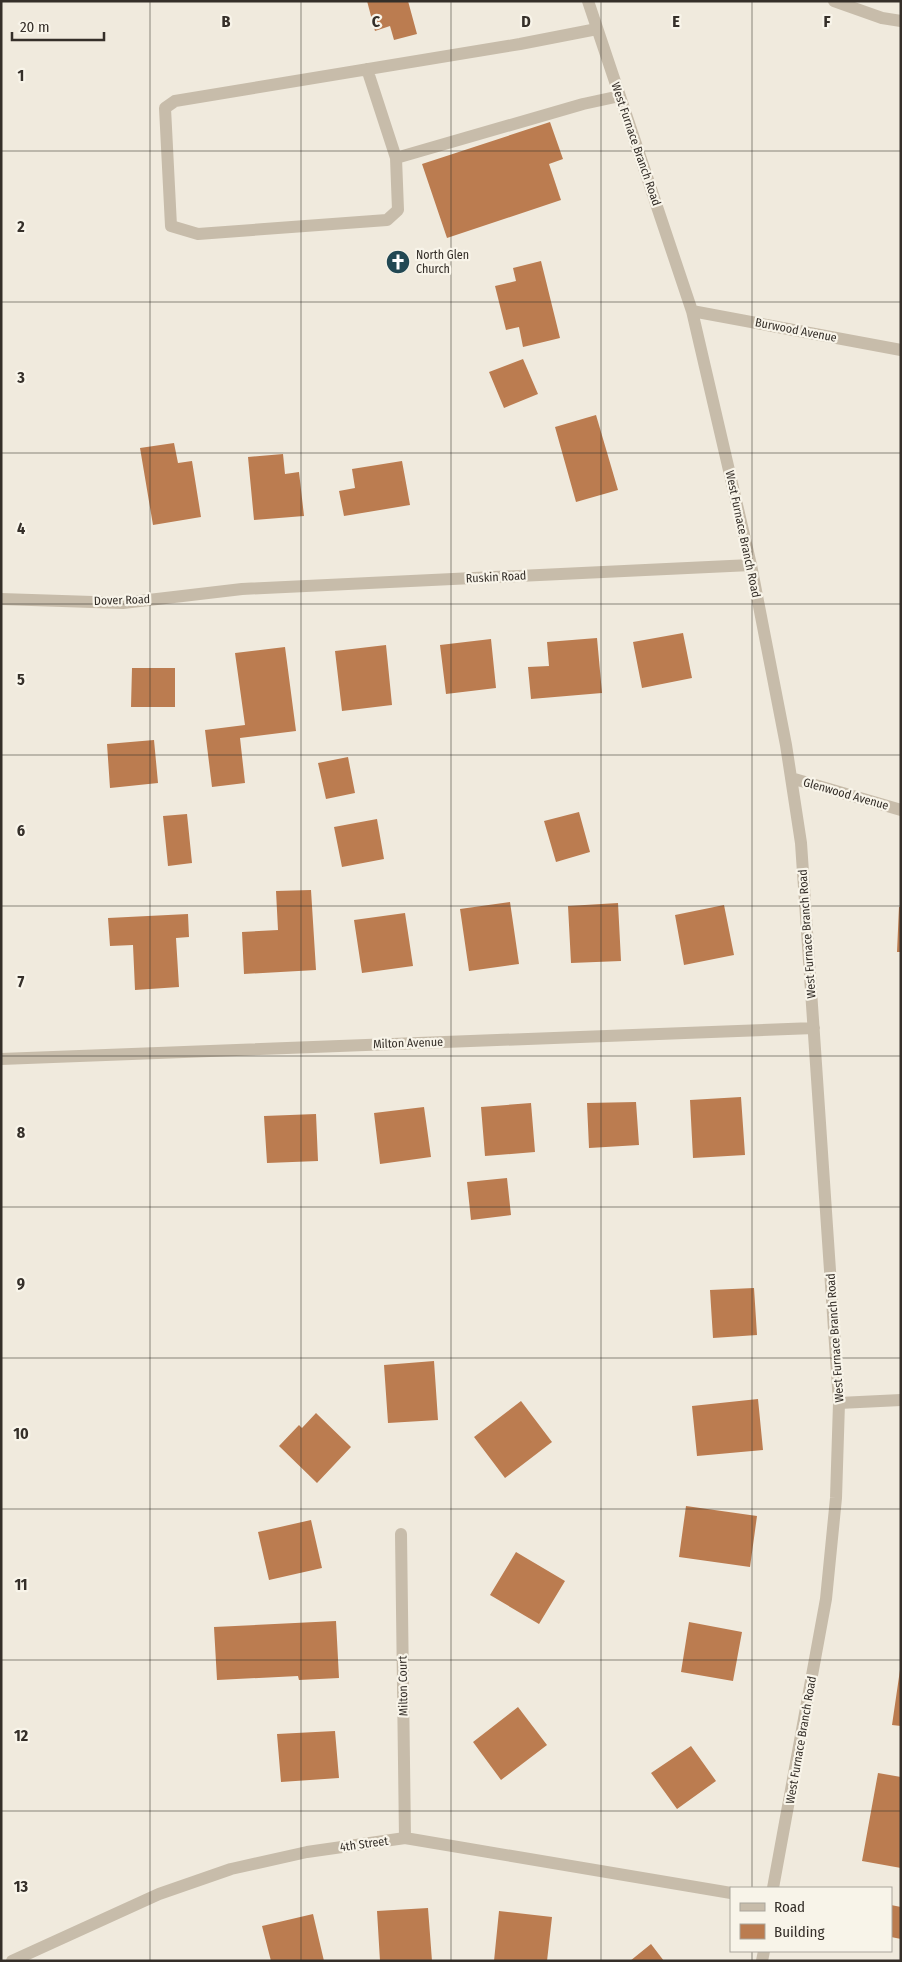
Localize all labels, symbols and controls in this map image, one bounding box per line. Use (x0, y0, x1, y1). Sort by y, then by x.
scale bar (12, 10, 105, 42)
text: B (222, 12, 231, 31)
text: C (372, 12, 381, 31)
text: D (521, 12, 531, 31)
text: E (672, 12, 680, 31)
text: F (823, 12, 831, 31)
text: 20 m (20, 18, 50, 36)
text: 1 (18, 66, 24, 85)
street label: West Furnace Branch Road (608, 80, 664, 208)
text: 2 (16, 217, 25, 236)
place label: North Glen Church (416, 248, 469, 276)
church icon: North Glen Church (385, 249, 411, 275)
street label: Burwood Avenue (754, 315, 838, 345)
text: 3 (16, 368, 25, 387)
street label: West Furnace Branch Road (723, 469, 763, 599)
text: 4 (17, 519, 25, 538)
street label: Ruskin Road (465, 568, 527, 586)
street label: Dover Road (94, 592, 150, 608)
text: 5 (17, 670, 25, 689)
street label: Glenwood Avenue (802, 775, 890, 813)
text: 6 (17, 821, 25, 840)
street label: West Furnace Branch Road (795, 869, 819, 999)
text: 7 (18, 972, 25, 991)
street label: Milton Avenue (373, 1035, 443, 1051)
text: 8 (17, 1123, 26, 1142)
street label: West Furnace Branch Road (823, 1273, 847, 1403)
text: 9 (17, 1274, 25, 1293)
text: 10 (13, 1424, 29, 1443)
text: 11 (14, 1575, 28, 1594)
street label: Milton Court (395, 1656, 411, 1716)
street label: West Furnace Branch Road (783, 1675, 819, 1805)
text: 12 (14, 1726, 29, 1745)
street label: 4th Street (339, 1834, 389, 1854)
text: 13 (14, 1877, 29, 1896)
legend (730, 1887, 892, 1952)
text: Road (774, 1898, 805, 1916)
text: Building (774, 1923, 825, 1941)

